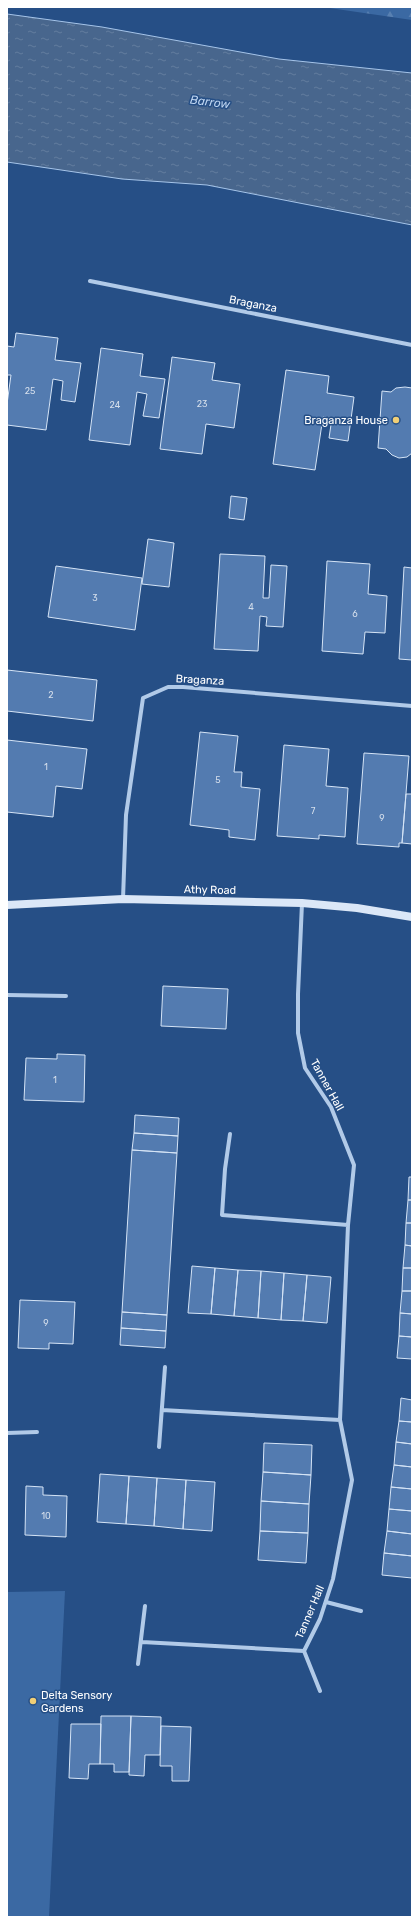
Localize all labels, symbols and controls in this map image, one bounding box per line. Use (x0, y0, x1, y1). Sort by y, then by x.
water label: Barrow (189, 93, 231, 111)
street label: Braganza (228, 293, 278, 315)
house number: 25 (25, 386, 35, 396)
house number: 23 (197, 399, 207, 409)
house number: 24 (110, 400, 121, 410)
place label: Braganza House (304, 414, 388, 427)
marker: Braganza House (391, 415, 401, 425)
house number: 3 (92, 593, 98, 603)
house number: 4 (248, 602, 254, 612)
house number: 6 (352, 609, 358, 619)
street label: Braganza (175, 672, 225, 688)
house number: 2 (48, 690, 54, 700)
house number: 1 (44, 762, 48, 772)
house number: 5 (215, 775, 221, 785)
house number: 7 (311, 806, 316, 816)
house number: 9 (379, 813, 385, 823)
street label: Athy Road (184, 883, 236, 897)
street label: Tanner Hall (308, 1057, 346, 1113)
house number: 1 (53, 1075, 57, 1085)
house number: 9 (43, 1318, 49, 1328)
house number: 10 (41, 1511, 51, 1521)
street label: Tanner Hall (293, 1583, 327, 1641)
place label: Delta Sensory Gardens (41, 1689, 112, 1715)
marker: Delta Sensory Gardens (28, 1696, 38, 1706)

